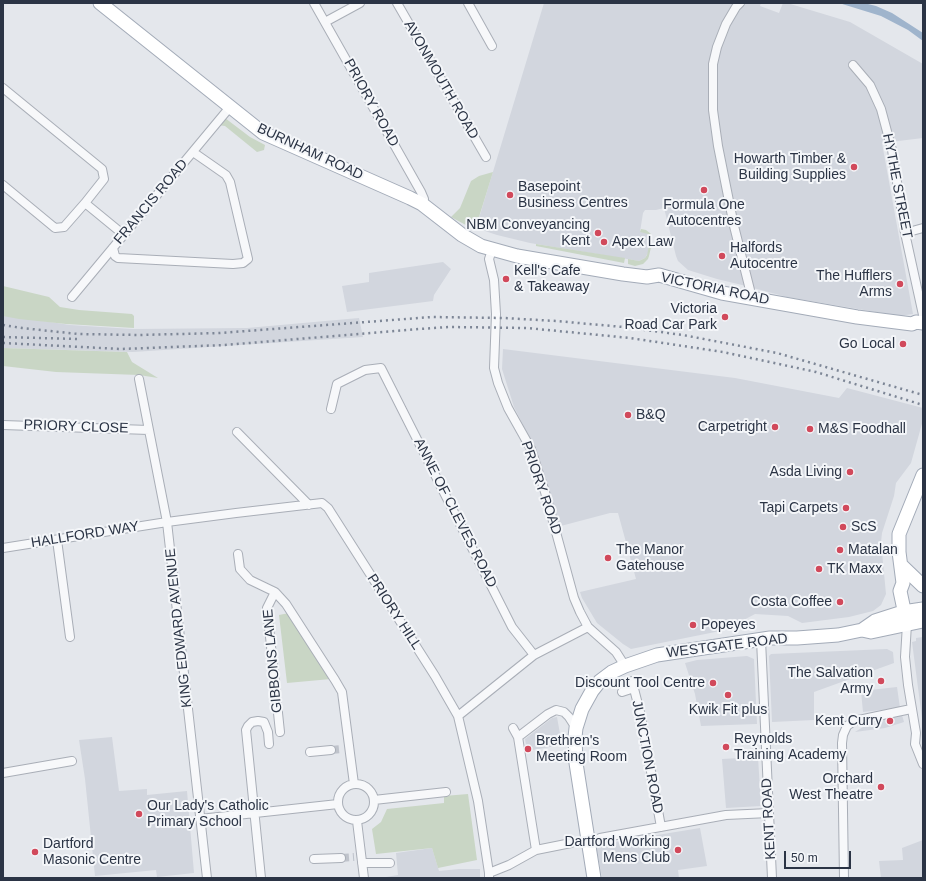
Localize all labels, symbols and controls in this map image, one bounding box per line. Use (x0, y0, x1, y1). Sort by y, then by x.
street label: AVONMOUTH ROAD (400, 18, 482, 142)
street label: PRIORY ROAD (340, 56, 402, 150)
street label: BURNHAM ROAD (254, 120, 366, 184)
street label: HYTHE STREET (879, 132, 915, 240)
place label: Howarth Timber & Building Supplies (734, 151, 846, 184)
street label: FRANCIS ROAD (111, 156, 191, 248)
marker: Howarth Timber & Building Supplies (849, 162, 859, 172)
place label: Basepoint Business Centres (518, 179, 628, 212)
marker: Formula One Autocentres (699, 185, 709, 195)
marker: Basepoint Business Centres (505, 190, 515, 200)
place label: Formula One Autocentres (663, 197, 745, 230)
place label: NBM Conveyancing Kent (466, 217, 590, 250)
marker: NBM Conveyancing Kent (593, 228, 603, 238)
place label: Apex Law (612, 234, 673, 250)
marker: Apex Law (599, 237, 609, 247)
place label: Halfords Autocentre (730, 240, 798, 272)
marker: Halfords Autocentre (717, 251, 727, 261)
place label: Kell's Cafe & Takeaway (514, 263, 589, 296)
place label: The Hufflers Arms (816, 268, 892, 300)
street label: VICTORIA ROAD (659, 269, 771, 309)
marker: Kell's Cafe & Takeaway (501, 274, 511, 284)
marker: The Hufflers Arms (895, 279, 905, 289)
place label: Victoria Road Car Park (624, 301, 717, 334)
marker: Victoria Road Car Park (720, 312, 730, 322)
place label: Go Local (839, 336, 895, 352)
marker: Go Local (898, 339, 908, 349)
place label: B&Q (636, 407, 666, 423)
marker: B&Q (623, 410, 633, 420)
street label: PRIORY CLOSE (23, 417, 129, 437)
place label: Carpetright (698, 419, 767, 435)
place label: M&S Foodhall (818, 421, 906, 437)
marker: Carpetright (770, 422, 780, 432)
marker: M&S Foodhall (805, 424, 815, 434)
street label: ANNE OF CLEVES ROAD (410, 435, 500, 591)
street label: PRIORY ROAD (517, 439, 565, 537)
place label: Asda Living (770, 464, 842, 480)
marker: Asda Living (845, 467, 855, 477)
place label: Tapi Carpets (759, 500, 838, 516)
marker: Tapi Carpets (841, 503, 851, 513)
street label: HALLFORD WAY (30, 518, 140, 552)
place label: ScS (851, 519, 877, 535)
marker: ScS (838, 522, 848, 532)
place label: The Manor Gatehouse (616, 542, 684, 574)
place label: Matalan (848, 542, 898, 558)
marker: Matalan (835, 545, 845, 555)
street label: KING EDWARD AVENUE (162, 547, 196, 709)
marker: The Manor Gatehouse (603, 553, 613, 563)
place label: TK Maxx (827, 561, 882, 577)
marker: TK Maxx (814, 564, 824, 574)
street label: PRIORY HILL (363, 571, 425, 653)
place label: Costa Coffee (751, 594, 832, 610)
marker: Costa Coffee (835, 597, 845, 607)
street label: GIBBONS LANE (260, 608, 286, 714)
place label: Popeyes (701, 617, 755, 633)
marker: Popeyes (688, 620, 698, 630)
street label: WESTGATE ROAD (666, 630, 788, 662)
place label: The Salvation Army (787, 665, 873, 698)
place label: Discount Tool Centre (575, 675, 705, 691)
marker: The Salvation Army (876, 676, 886, 686)
marker: Discount Tool Centre (708, 678, 718, 688)
marker: Kwik Fit plus (723, 690, 733, 700)
street label: JUNCTION ROAD (628, 699, 666, 815)
place label: Kwik Fit plus (689, 702, 767, 718)
place label: Kent Curry (815, 713, 882, 729)
marker: Kent Curry (885, 716, 895, 726)
place label: Reynolds Training Academy (734, 731, 846, 764)
place label: Brethren's Meeting Room (536, 733, 627, 766)
marker: Reynolds Training Academy (721, 742, 731, 752)
marker: Brethren's Meeting Room (523, 744, 533, 754)
place label: Orchard West Theatre (789, 771, 873, 804)
street label: KENT ROAD (758, 778, 780, 860)
marker: Orchard West Theatre (876, 782, 886, 792)
place label: Our Lady's Catholic Primary School (147, 798, 269, 830)
marker: Our Lady's Catholic Primary School (134, 809, 144, 819)
place label: Dartford Working Mens Club (564, 834, 670, 866)
place label: Dartford Masonic Centre (43, 836, 141, 868)
scale bar (786, 843, 853, 869)
marker: Dartford Working Mens Club (673, 845, 683, 855)
marker: Dartford Masonic Centre (30, 847, 40, 857)
text: 50 m (791, 851, 818, 865)

